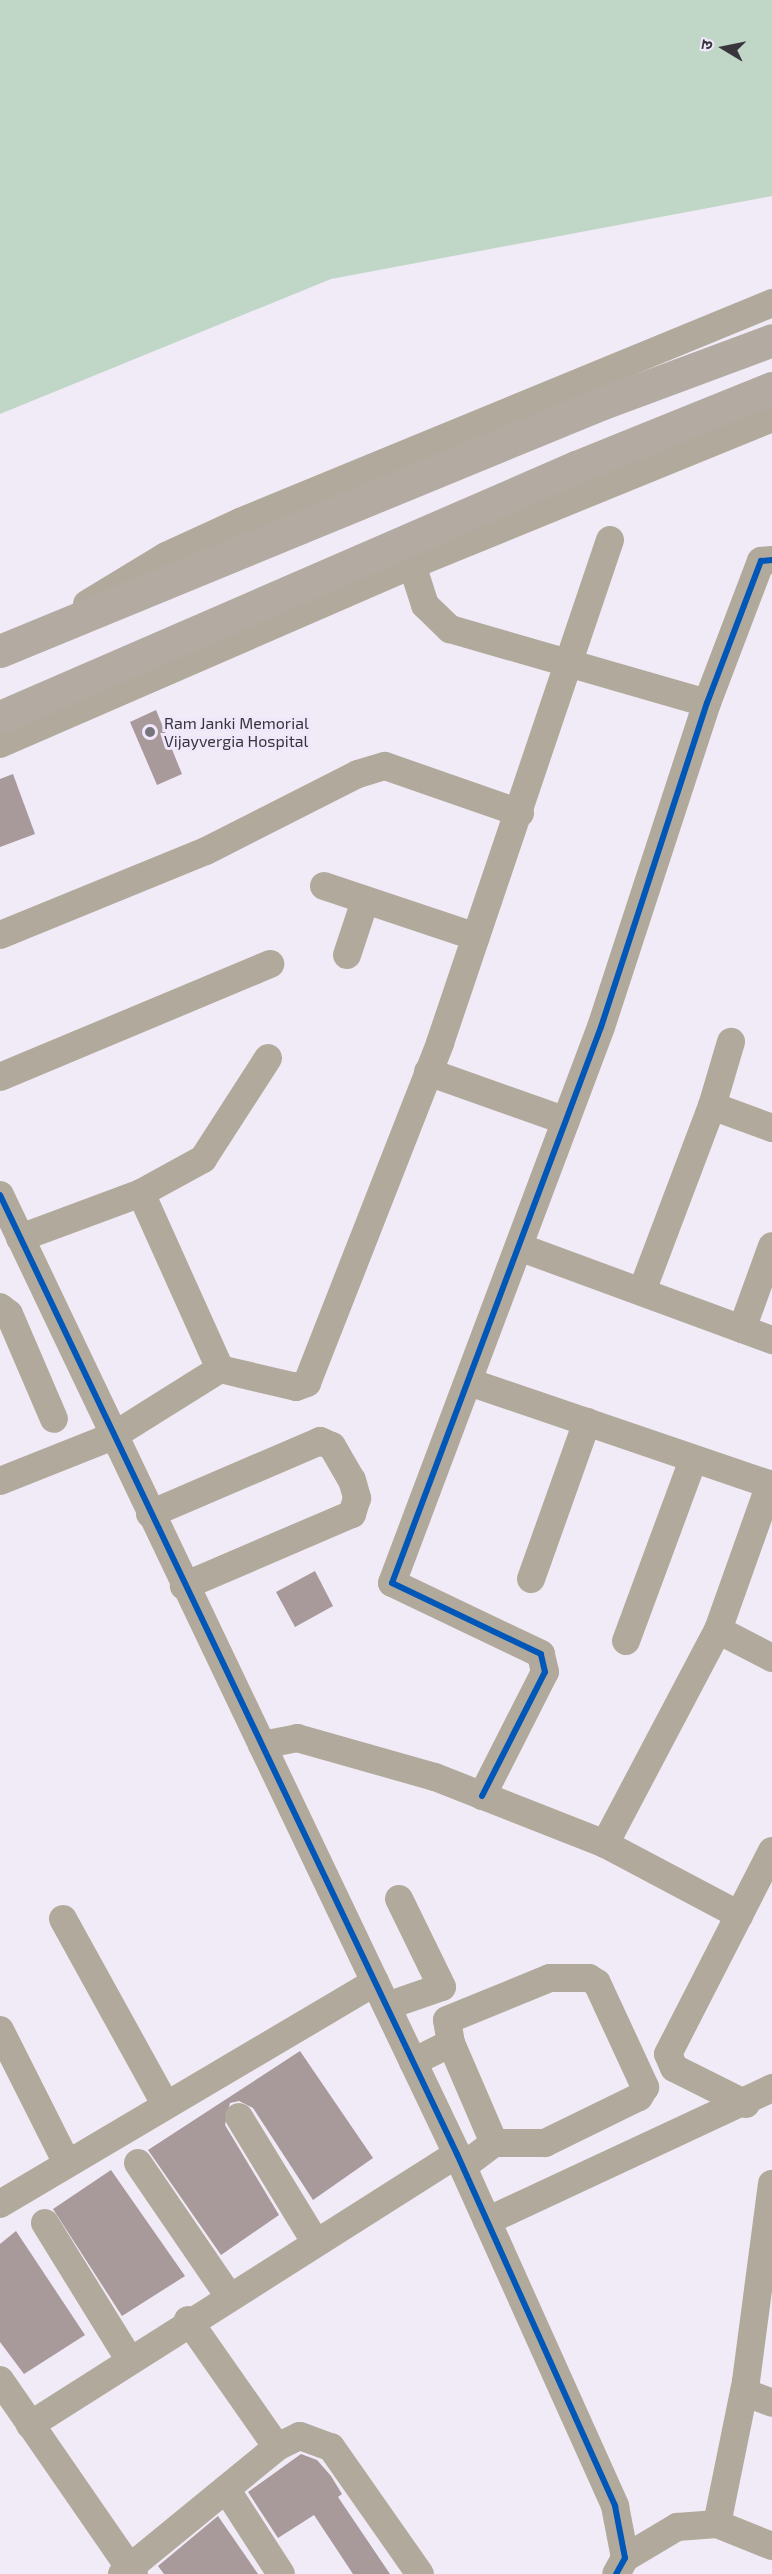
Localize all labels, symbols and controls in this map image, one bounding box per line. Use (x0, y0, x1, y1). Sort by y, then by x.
north arrow (694, 18, 754, 78)
text: उ (696, 39, 716, 51)
place label: Ram Janki Memorial Vijayvergia Hospital (164, 713, 309, 751)
marker: Ram Janki Memorial Vijayvergia Hospital (141, 723, 159, 741)

